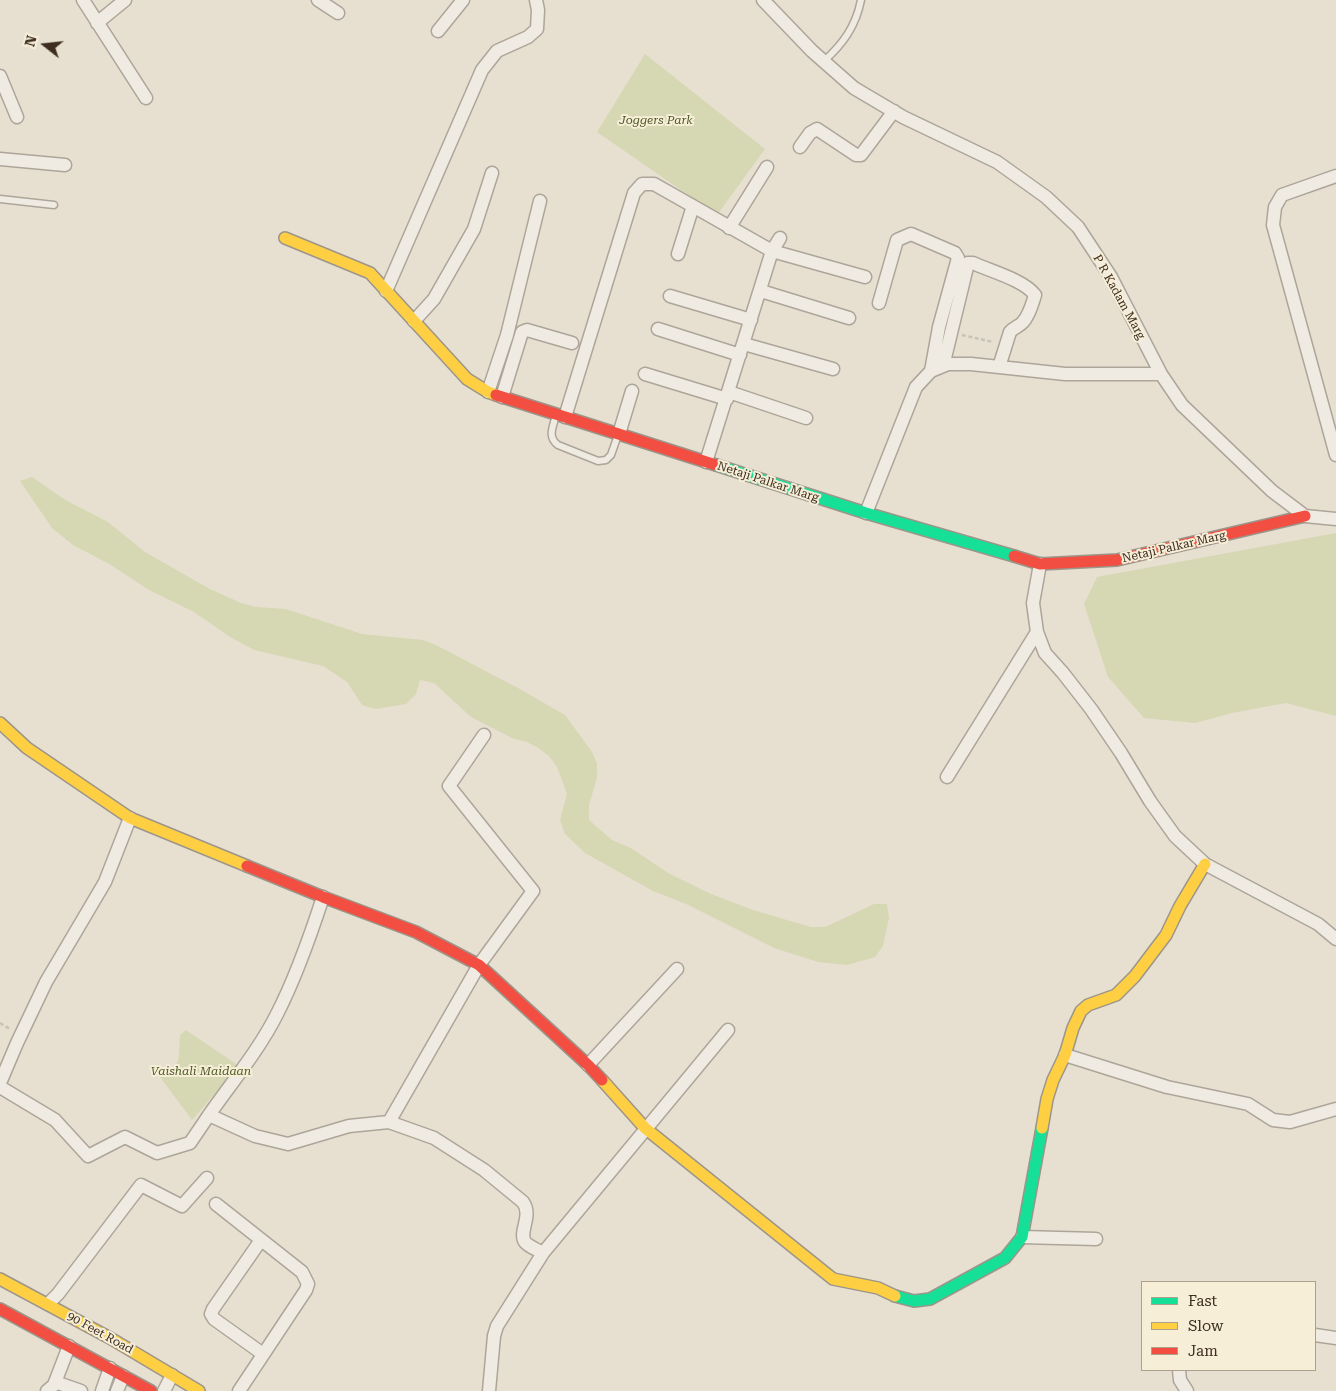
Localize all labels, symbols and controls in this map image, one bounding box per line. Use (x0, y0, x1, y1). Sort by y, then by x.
north arrow (20, 20, 70, 70)
text: N (21, 33, 40, 48)
park label: Joggers Park (619, 113, 693, 127)
street label: P R Kadam Marg (1090, 252, 1148, 342)
street label: Netaji Palkar Marg (715, 459, 821, 505)
street label: Netaji Palkar Marg (1121, 528, 1227, 566)
park label: Vaishali Maidaan (151, 1064, 251, 1078)
legend (1141, 1281, 1316, 1371)
text: Fast (1188, 1292, 1217, 1310)
street label: 90 Feet Road (64, 1309, 136, 1357)
text: Slow (1188, 1317, 1223, 1335)
text: Jam (1188, 1342, 1218, 1360)

